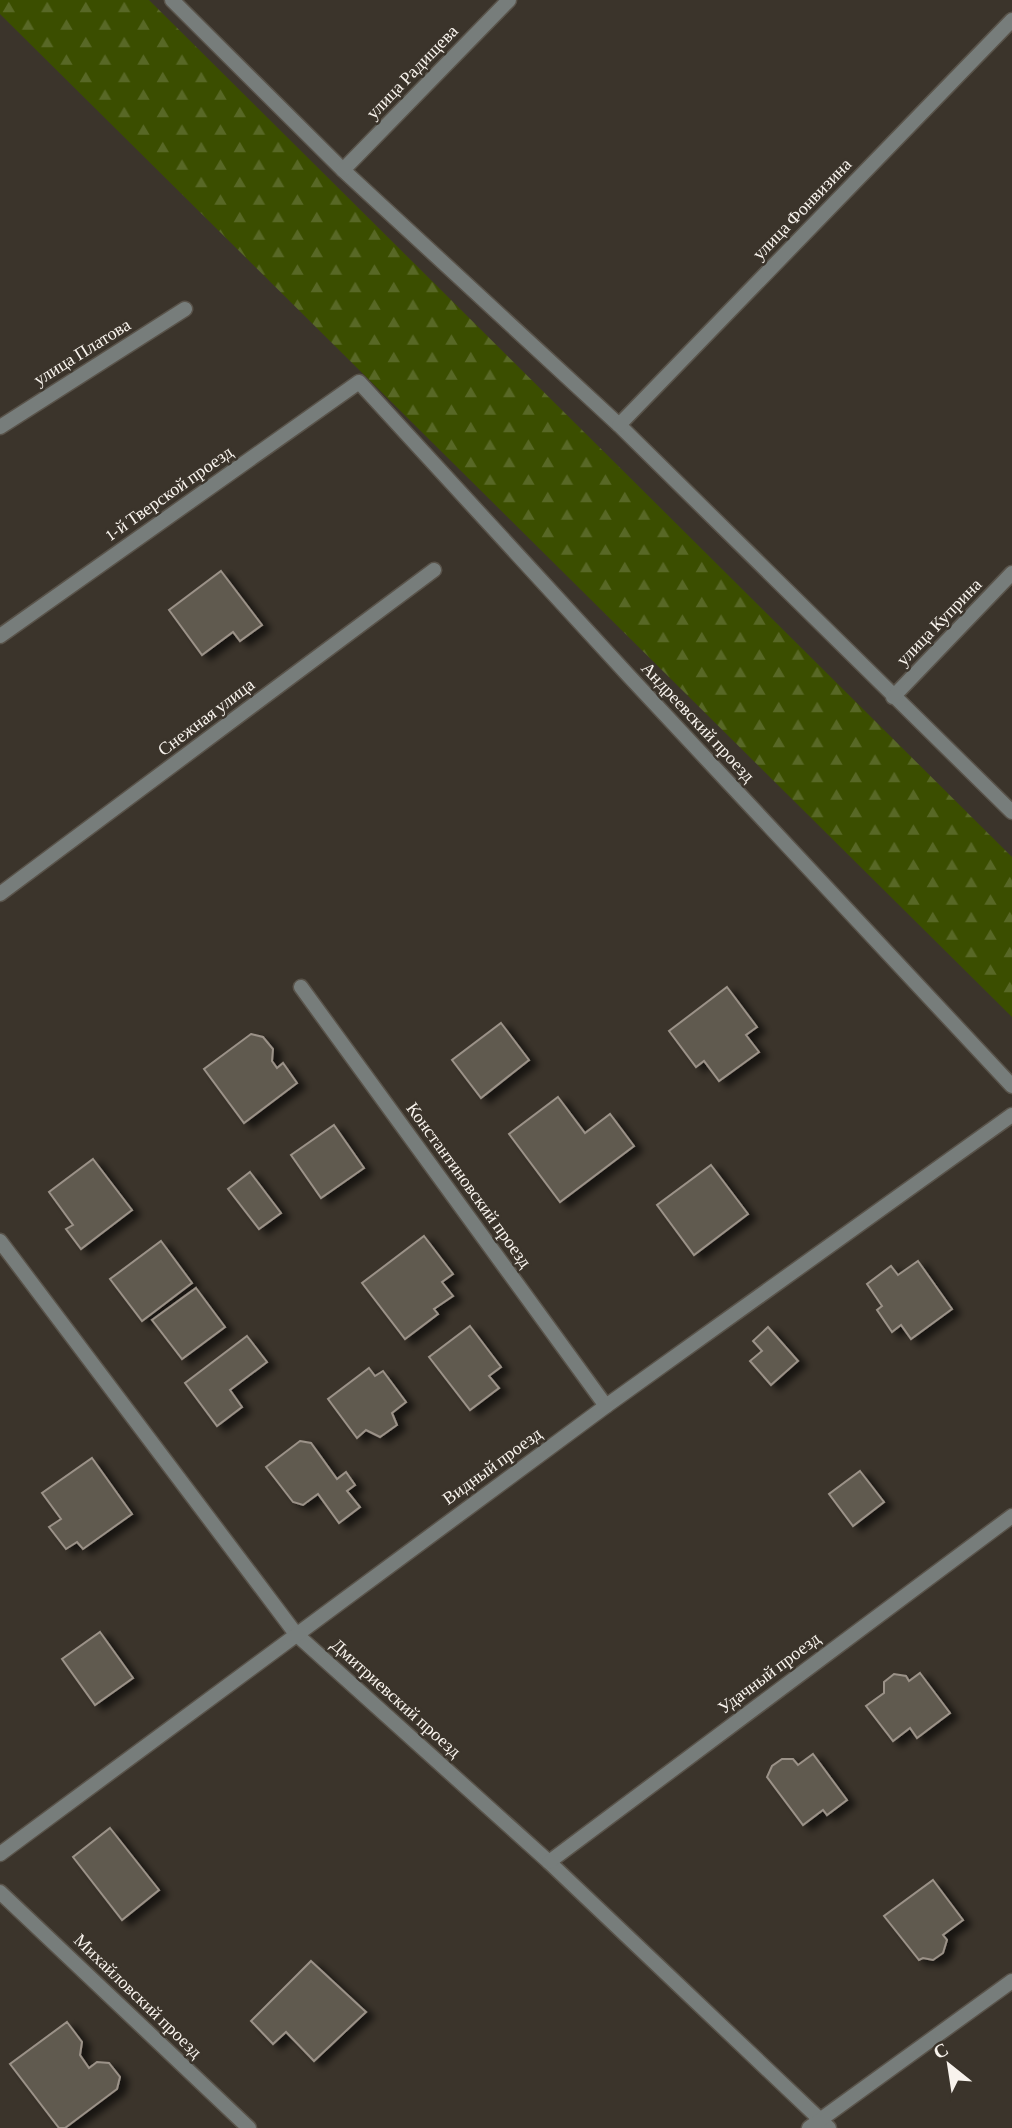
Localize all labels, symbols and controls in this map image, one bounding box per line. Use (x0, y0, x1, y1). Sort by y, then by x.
street label: улица Радищева (362, 21, 462, 123)
street label: улица Фонвизина (749, 154, 855, 264)
street label: улица Платова (30, 314, 134, 390)
street label: 1-й Тверской проезд (101, 442, 237, 544)
street label: улица Куприна (892, 574, 986, 670)
street label: Андреевский проезд (637, 658, 759, 786)
street label: Снежная улица (154, 674, 258, 760)
street label: Константиновский проезд (402, 1098, 536, 1272)
street label: Видный проезд (439, 1423, 545, 1509)
street label: Удачный проезд (714, 1628, 824, 1718)
street label: Дмитриевский проезд (327, 1634, 465, 1762)
street label: Михайловский проезд (70, 1930, 206, 2062)
north arrow (914, 2030, 984, 2100)
text: С (930, 2038, 952, 2063)

